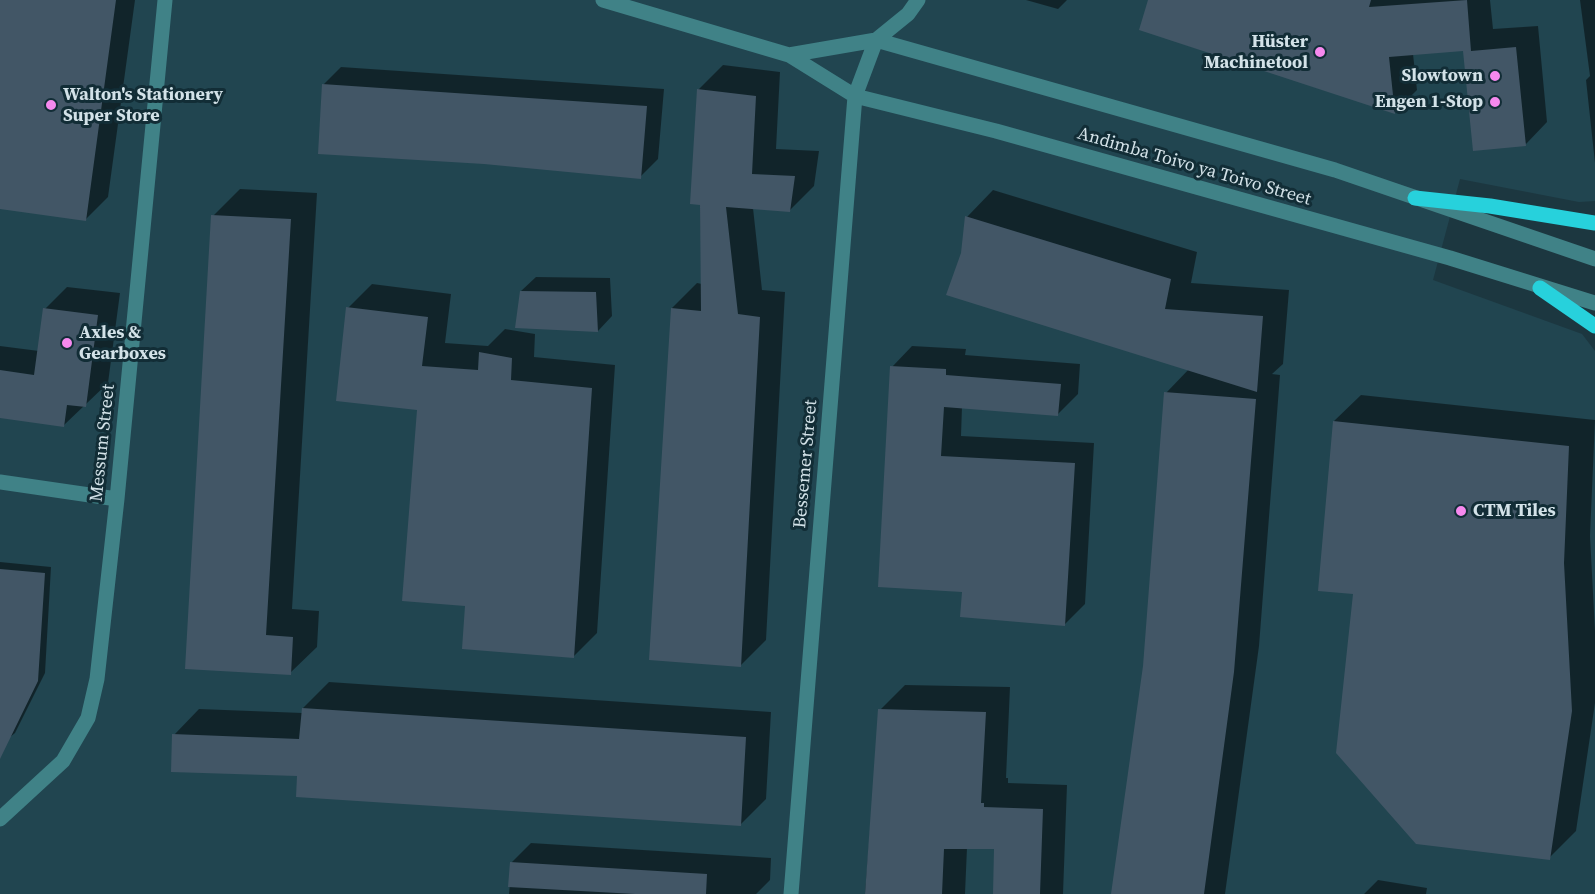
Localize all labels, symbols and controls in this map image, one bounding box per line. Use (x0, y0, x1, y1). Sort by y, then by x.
place label: Hüster Machinetool (1204, 31, 1308, 74)
marker: Hüster Machinetool (1313, 45, 1327, 59)
place label: Slowtown (1401, 65, 1483, 87)
marker: Slowtown (1488, 69, 1502, 83)
place label: Walton's Stationery Super Store (63, 84, 223, 127)
place label: Engen 1-Stop (1375, 91, 1483, 113)
marker: Engen 1-Stop (1488, 95, 1502, 109)
marker: Walton's Stationery Super Store (44, 98, 58, 112)
street label: Andimba Toivo ya Toivo Street (1075, 123, 1313, 211)
place label: Axles & Gearboxes (79, 322, 166, 364)
marker: Axles & Gearboxes (60, 336, 74, 350)
street label: Messum Street (86, 383, 120, 503)
street label: Bessemer Street (790, 399, 822, 529)
place label: CTM Tiles (1473, 500, 1556, 522)
marker: CTM Tiles (1454, 504, 1468, 518)

